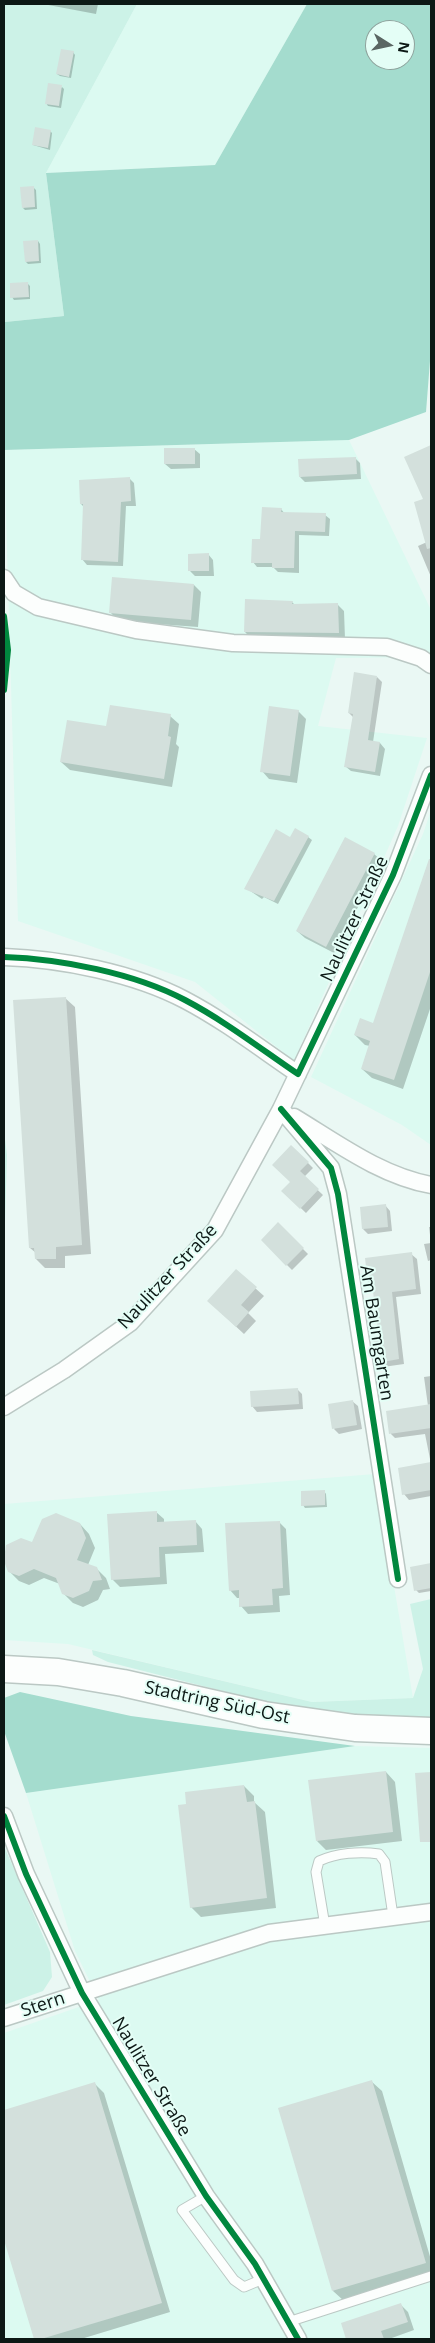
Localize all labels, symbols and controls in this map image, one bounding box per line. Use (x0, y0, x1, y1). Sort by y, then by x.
north arrow (365, 20, 415, 70)
text: N (394, 40, 415, 55)
street label: Naulitzer Straße (317, 853, 393, 985)
street label: Naulitzer Straße (114, 1220, 222, 1334)
street label: Am Baumgarten (355, 1264, 397, 1402)
street label: Stadtring Süd-Ost (142, 1677, 292, 1729)
street label: Stern (18, 1988, 68, 2022)
street label: Naulitzer Straße (107, 2013, 195, 2141)

